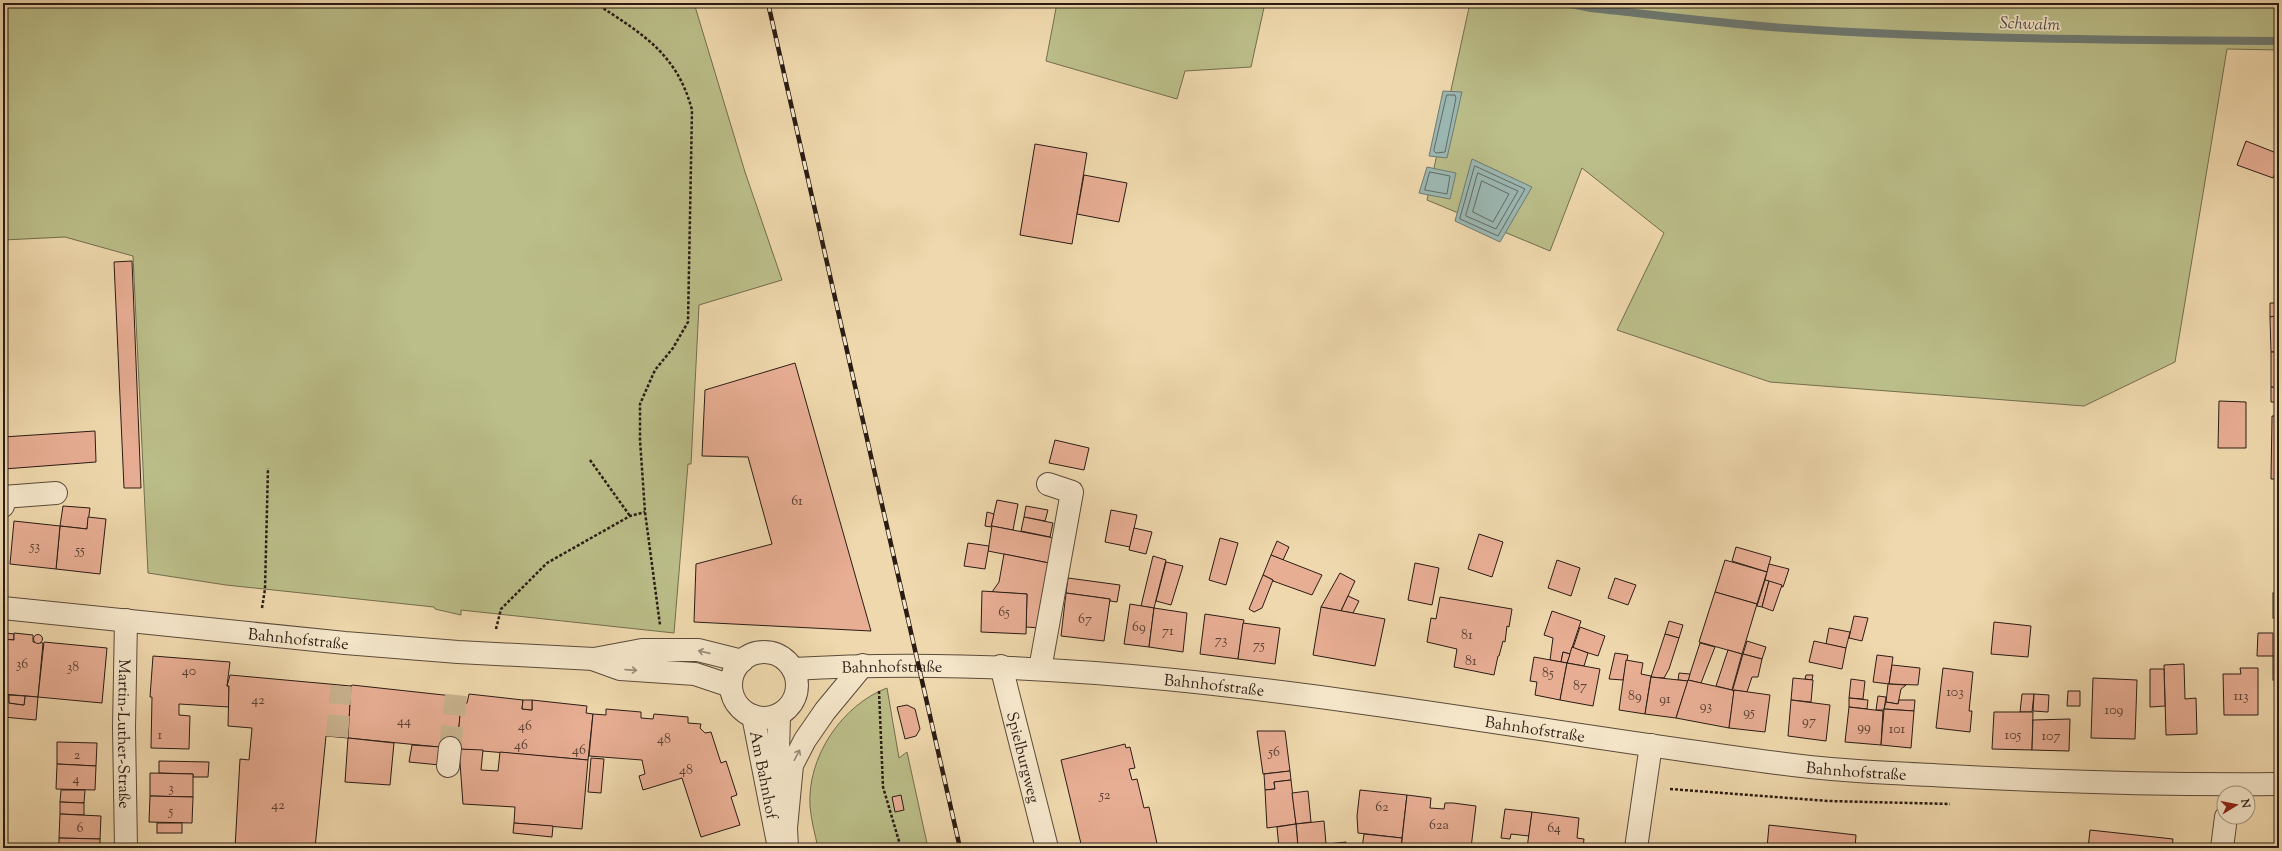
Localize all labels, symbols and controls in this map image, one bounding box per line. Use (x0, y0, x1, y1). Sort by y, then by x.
water label: Schwalm (1999, 12, 2061, 38)
house number: 61 (791, 492, 803, 512)
house number: 53 (29, 537, 41, 557)
house number: 55 (74, 541, 85, 561)
house number: 65 (998, 603, 1010, 623)
house number: 67 (1078, 610, 1092, 630)
house number: 69 (1132, 618, 1146, 638)
house number: 71 (1162, 622, 1174, 642)
street label: Bahnhofstraße (247, 624, 350, 657)
house number: 81 (1461, 626, 1473, 646)
house number: 73 (1215, 631, 1228, 651)
house number: 75 (1253, 636, 1265, 656)
one-way arrow (698, 647, 711, 655)
house number: 81 (1465, 652, 1477, 672)
house number: 36 (16, 655, 28, 675)
street label: Bahnhofstraße (841, 657, 943, 681)
house number: 38 (67, 658, 79, 678)
street label: Martin-Luther-Straße (110, 659, 134, 809)
house number: 40 (182, 662, 196, 682)
house number: 85 (1542, 664, 1554, 684)
one-way arrow (624, 666, 637, 673)
street label: Bahnhofstraße (1163, 670, 1265, 704)
house number: 87 (1573, 677, 1587, 697)
house number: 103 (1946, 683, 1964, 703)
house number: 89 (1628, 687, 1642, 707)
house number: 113 (2233, 687, 2249, 707)
house number: 91 (1659, 690, 1671, 710)
house number: 42 (251, 691, 265, 711)
house number: 93 (1700, 697, 1713, 717)
house number: 109 (2105, 701, 2124, 721)
house number: 95 (1743, 703, 1755, 723)
street label: Spielburgweg (999, 710, 1044, 806)
house number: 44 (397, 712, 411, 732)
street label: Bahnhofstraße (1483, 712, 1586, 750)
house number: 97 (1802, 712, 1816, 732)
house number: 46 (518, 717, 532, 737)
house number: 99 (1857, 718, 1871, 738)
house number: 101 (1889, 720, 1906, 740)
house number: 1 (158, 726, 163, 746)
house number: 105 (2005, 726, 2022, 746)
house number: 107 (2041, 727, 2061, 747)
street label: Am Bahnhof (742, 729, 782, 823)
house number: 48 (657, 730, 671, 750)
house number: 46 (514, 736, 528, 756)
house number: 46 (572, 741, 586, 761)
house number: 56 (1267, 743, 1280, 763)
house number: 2 (74, 746, 81, 766)
one-way arrow (794, 749, 801, 761)
street label: Bahnhofstraße (1805, 758, 1907, 788)
house number: 48 (679, 761, 693, 781)
house number: 4 (72, 770, 80, 790)
house number: 3 (168, 779, 174, 799)
north arrow (2216, 785, 2256, 825)
house number: 52 (1098, 786, 1111, 806)
house number: 42 (271, 796, 285, 816)
text: N (2236, 797, 2254, 809)
house number: 62 (1375, 798, 1389, 818)
house number: 5 (168, 802, 174, 822)
house number: 62a (1429, 816, 1449, 836)
house number: 6 (77, 819, 84, 839)
house number: 64 (1547, 819, 1561, 839)

